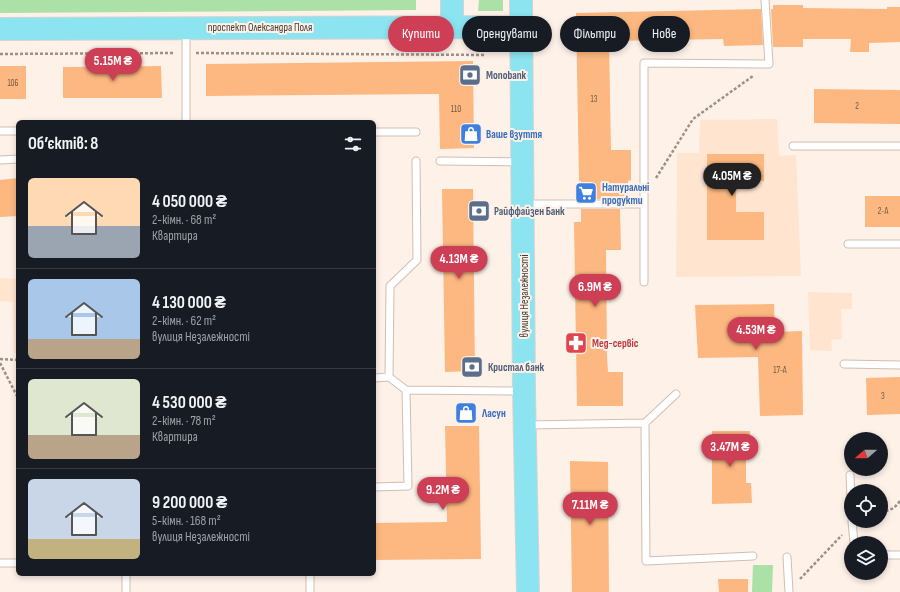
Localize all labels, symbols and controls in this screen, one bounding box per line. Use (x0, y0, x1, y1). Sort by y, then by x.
chip: Купити (388, 16, 454, 52)
chip: Орендувати (462, 16, 552, 52)
chip: Фільтри (560, 16, 630, 52)
chip: Нове (638, 16, 690, 52)
street label: проспект Олександра Поля (208, 21, 312, 34)
pin: 5.15M ₴ (76, 48, 150, 82)
text: 5.15M ₴ (94, 53, 132, 69)
bank icon: Monobank (457, 62, 483, 88)
place label: Monobank (486, 69, 527, 82)
house number: 106 (7, 78, 19, 89)
house number: 13 (591, 94, 598, 105)
house number: 2 (855, 101, 859, 112)
house number: 110 (451, 104, 461, 115)
shop icon: Ваше взуття (458, 121, 484, 147)
place label: Ваше взуття (486, 128, 543, 141)
icon: filters (342, 133, 364, 155)
text: Об’єктів: 8 (28, 134, 98, 154)
pin: 4.05M ₴ (695, 163, 769, 197)
text: 4.05M ₴ (712, 168, 752, 184)
supermarket icon: Натуральні продукти (573, 180, 599, 206)
place label: Натуральні продукти (602, 181, 649, 207)
text: 4 050 000 ₴ (152, 192, 227, 212)
icon: home (60, 194, 108, 242)
bank icon: Райффайзен Банк (466, 198, 492, 224)
place label: Райффайзен Банк (494, 205, 565, 218)
house number: 2-А (878, 206, 888, 217)
text: 2-кімн. · 68 m² (152, 212, 216, 228)
text: Квартира (152, 228, 198, 244)
pin: 4.13M ₴ (422, 246, 496, 280)
text: 4.13M ₴ (440, 251, 478, 267)
street label: вулиця Незалежності (518, 255, 531, 337)
pin: 6.9M ₴ (562, 274, 628, 308)
text: 6.9M ₴ (578, 279, 612, 295)
text: 4 130 000 ₴ (152, 293, 226, 313)
icon: home (60, 295, 108, 343)
text: 2-кімн. · 62 m² (152, 313, 216, 329)
pin: 4.53M ₴ (719, 317, 793, 351)
text: 4.53M ₴ (736, 322, 776, 338)
text: вулиця Незалежності (152, 329, 250, 345)
pharmacy icon: Мед-сервіс (563, 330, 589, 356)
place label: Мед-сервіс (592, 337, 639, 350)
bank icon: Кристал банк (459, 354, 485, 380)
place label: Кристал банк (488, 361, 544, 374)
house number: 17-А (773, 365, 787, 376)
house number: 3 (881, 391, 885, 402)
text: 4 530 000 ₴ (152, 393, 227, 413)
icon: home (60, 395, 108, 443)
shop icon: Ласун (453, 400, 479, 426)
place label: Ласун (481, 407, 506, 420)
text: 2-кімн. · 78 m² (152, 413, 216, 429)
text: Квартира (152, 429, 198, 445)
north arrow (844, 432, 888, 476)
map controls (844, 432, 888, 580)
pin: 3.47M ₴ (693, 434, 767, 468)
text: 3.47M ₴ (710, 439, 750, 455)
pin: 9.2M ₴ (410, 477, 476, 511)
text: 9.2M ₴ (426, 482, 460, 498)
button: locate (844, 484, 888, 528)
pin: 7.11M ₴ (553, 492, 627, 526)
text: 9 200 000 ₴ (152, 493, 227, 513)
icon: home (60, 495, 108, 543)
text: 7.11M ₴ (572, 497, 608, 513)
text: 5-кімн. · 168 m² (152, 513, 221, 529)
text: вулиця Незалежності (152, 529, 250, 545)
button: layers (844, 536, 888, 580)

